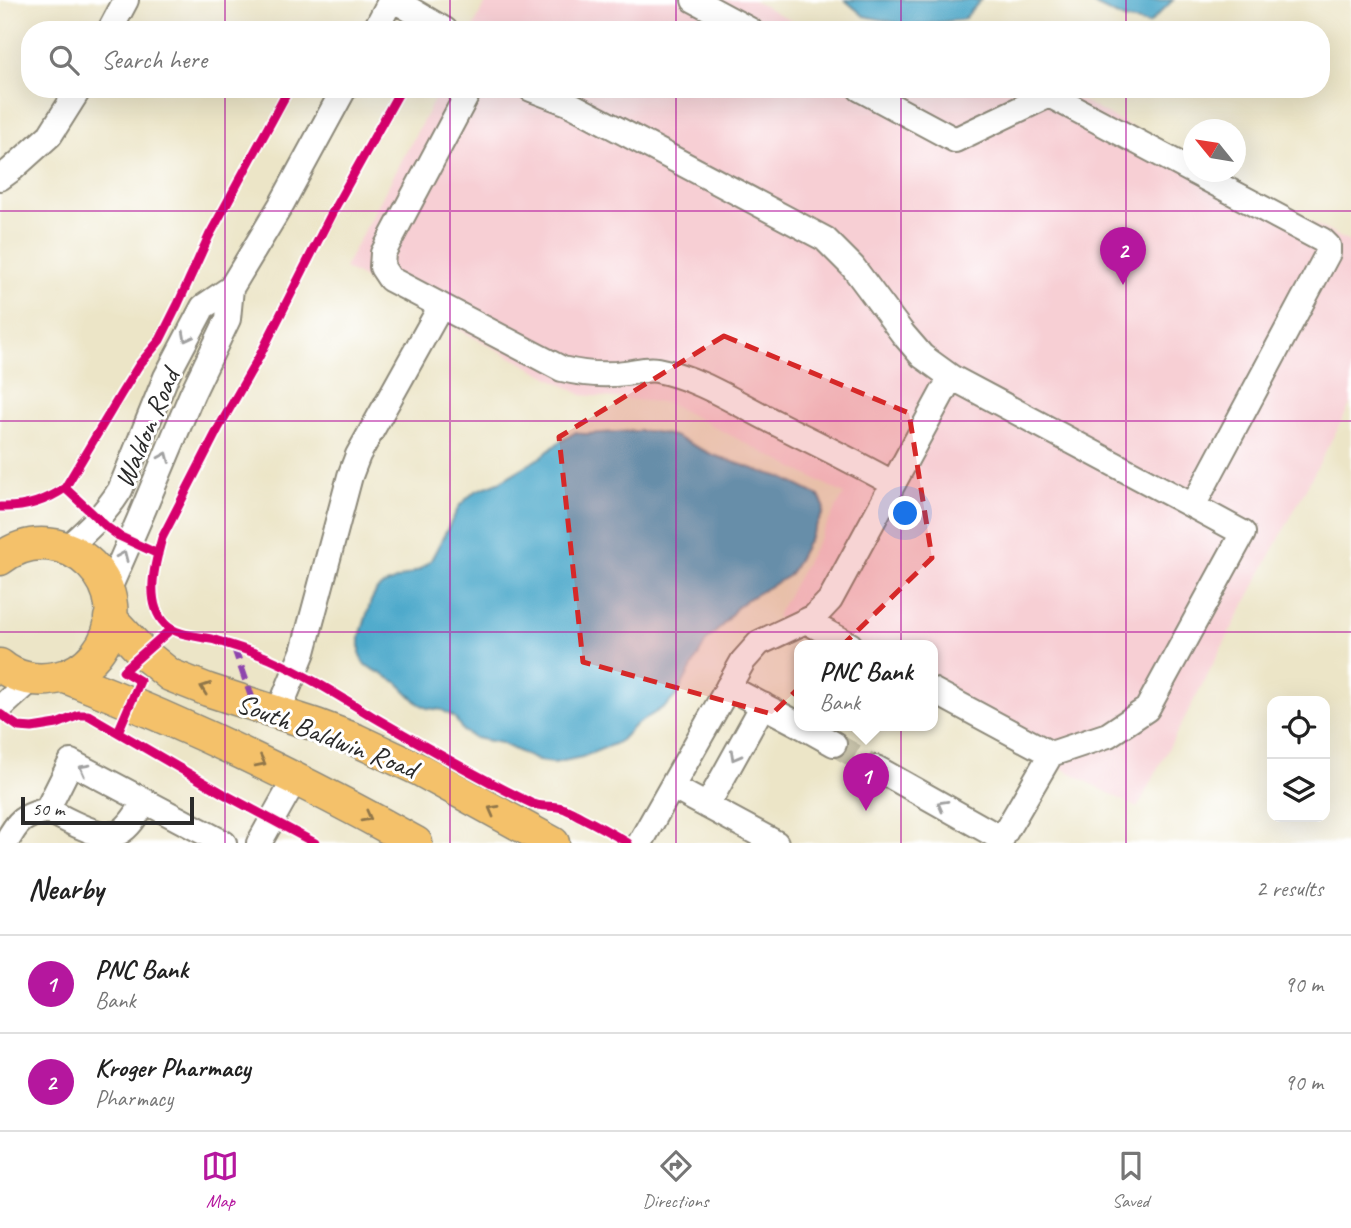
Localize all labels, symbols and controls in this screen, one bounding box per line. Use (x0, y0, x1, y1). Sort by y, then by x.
search box (21, 21, 1330, 98)
icon: search (45, 41, 83, 79)
text: Search here (101, 43, 207, 76)
north arrow (1183, 119, 1246, 182)
pin: 2 (1100, 227, 1146, 285)
one-way arrow (181, 330, 195, 343)
street label: Waldon Road (106, 360, 189, 493)
one-way arrow (157, 452, 171, 464)
your location (888, 496, 922, 530)
one-way arrow (115, 550, 129, 563)
popup (794, 640, 938, 731)
text: PNC Bank (819, 655, 913, 688)
one-way arrow (199, 683, 211, 697)
street label: South Baldwin Road (232, 685, 426, 787)
text: Bank (819, 688, 860, 717)
map controls (1267, 696, 1330, 822)
button: locate (1267, 696, 1330, 759)
one-way arrow (730, 749, 743, 761)
one-way arrow (254, 753, 266, 767)
pin: 1 (843, 753, 889, 811)
button: layers (1267, 759, 1330, 822)
one-way arrow (79, 764, 92, 778)
scale bar (21, 794, 194, 826)
text: 50 m (32, 797, 64, 821)
one-way arrow (937, 800, 950, 813)
one-way arrow (488, 805, 501, 818)
one-way arrow (360, 808, 372, 822)
text: Nearby (28, 870, 104, 908)
text: 2 results (1256, 874, 1323, 903)
text: PNC Bank (95, 953, 188, 986)
text: 1 (46, 970, 56, 999)
text: 90 m (1284, 970, 1323, 999)
text: Bank (95, 986, 136, 1015)
text: Kroger Pharmacy (95, 1051, 250, 1084)
text: 2 (46, 1068, 56, 1097)
text: 90 m (1284, 1068, 1323, 1097)
text: Pharmacy (95, 1084, 173, 1113)
tab: Map (201, 1147, 239, 1213)
tab: Directions (642, 1147, 709, 1213)
tab: Saved (1112, 1147, 1150, 1213)

